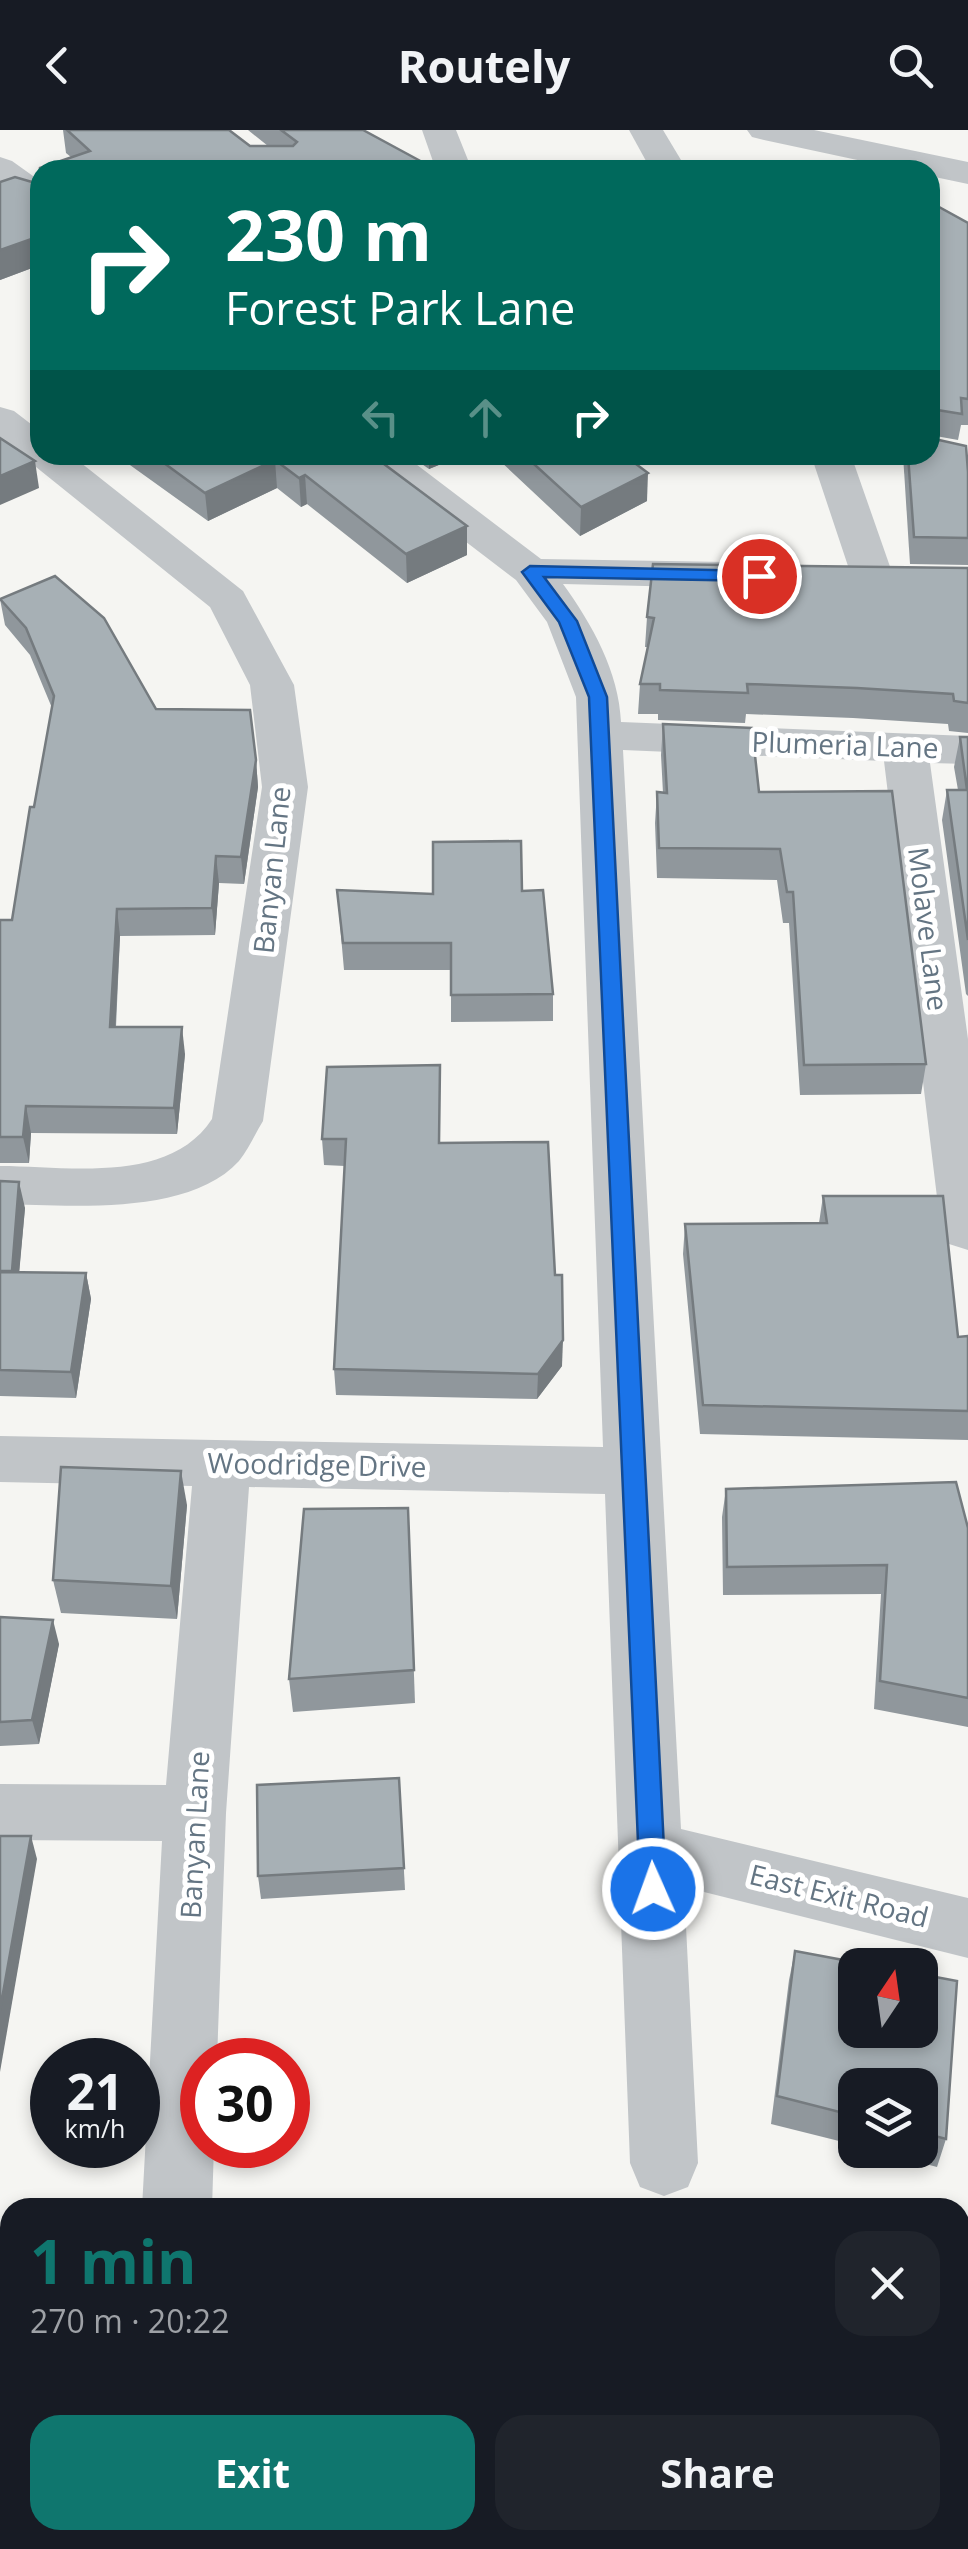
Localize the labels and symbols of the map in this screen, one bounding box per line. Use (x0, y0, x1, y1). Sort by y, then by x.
pin (717, 534, 802, 619)
street label: Plumeria Lane (751, 722, 939, 766)
street label: Banyan Lane (243, 784, 299, 955)
street label: Molave Lane (900, 845, 958, 1013)
street label: Woodridge Drive (207, 1443, 427, 1485)
street label: Banyan Lane (171, 1750, 217, 1920)
position arrow (601, 1837, 705, 1941)
street label: East Exit Road (746, 1854, 933, 1936)
north arrow (838, 1948, 938, 2048)
speed limit sign: 30 (180, 2038, 310, 2168)

